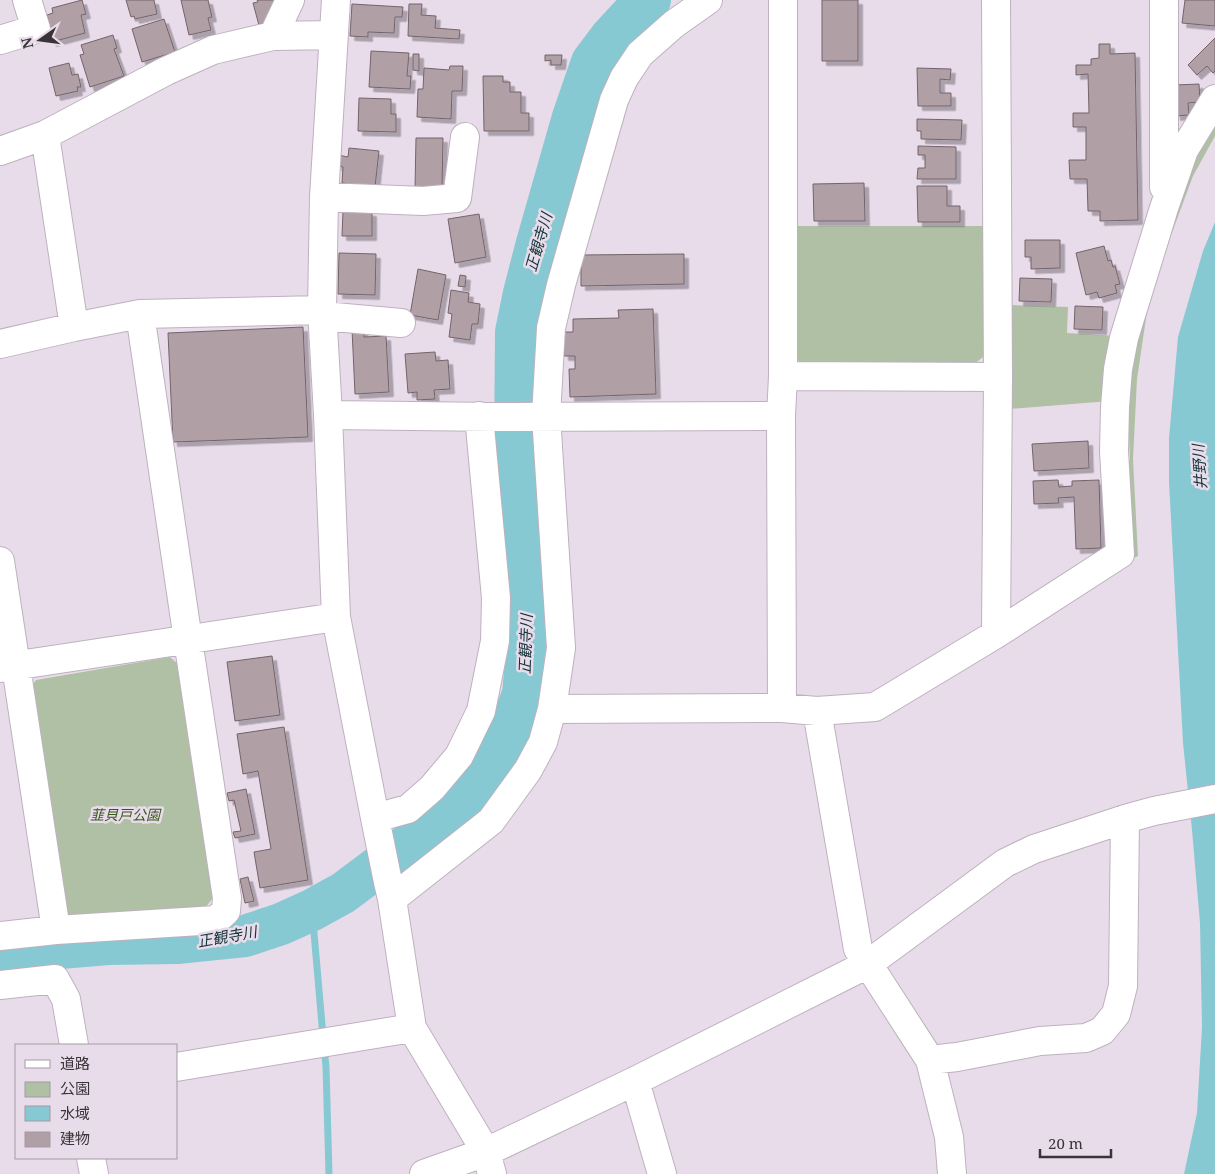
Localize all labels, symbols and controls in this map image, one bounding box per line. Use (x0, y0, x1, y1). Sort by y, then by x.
north arrow (15, 15, 65, 65)
text: N (16, 36, 37, 51)
water label: 正観寺川 (520, 208, 556, 274)
water label: 井野川 (1187, 442, 1211, 490)
water label: 正観寺川 (514, 612, 536, 674)
park label: 韮貝戸公園 (90, 805, 162, 824)
water label: 正観寺川 (196, 921, 260, 951)
legend (15, 1044, 178, 1159)
text: 道路 (60, 1053, 90, 1073)
text: 公園 (60, 1078, 90, 1098)
text: 水域 (60, 1103, 90, 1123)
scale bar (1040, 1126, 1111, 1158)
text: 建物 (60, 1128, 90, 1148)
text: 20 m (1048, 1133, 1083, 1153)

